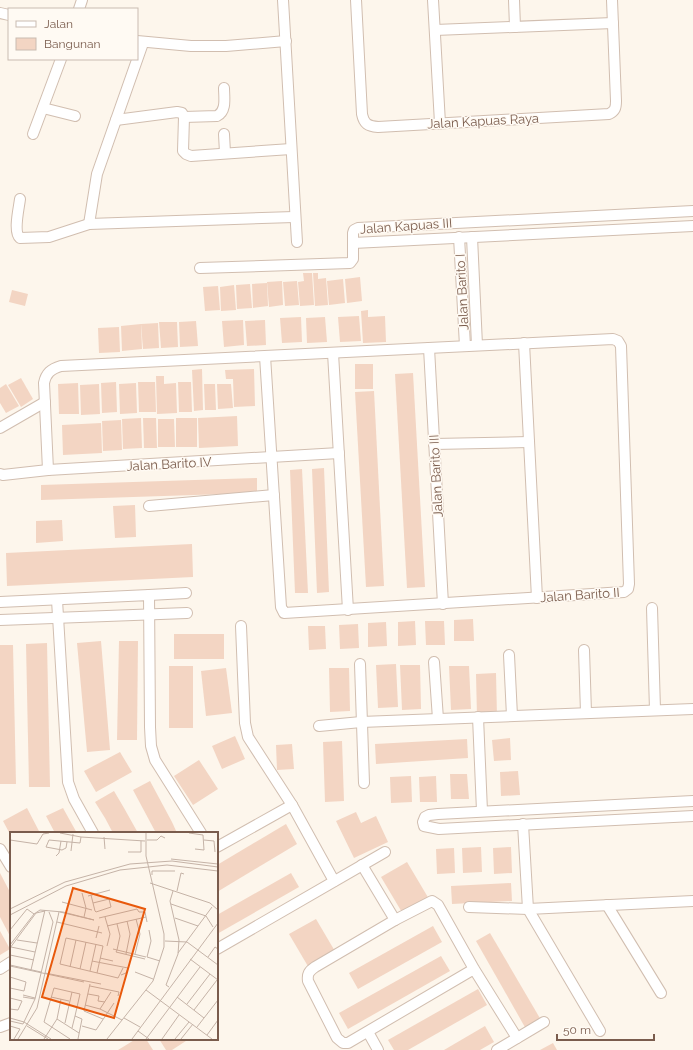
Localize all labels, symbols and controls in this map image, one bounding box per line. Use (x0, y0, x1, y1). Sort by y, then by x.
legend (8, 8, 138, 60)
text: Jalan (44, 17, 73, 31)
text: Bangunan (44, 37, 101, 51)
street label: Jalan Kapuas Raya (427, 111, 539, 131)
street label: Jalan Kapuas III (359, 215, 453, 237)
street label: Jalan Barito I (453, 253, 471, 331)
street label: Jalan Barito III (426, 434, 446, 518)
street label: Jalan Barito IV (126, 454, 212, 474)
street label: Jalan Barito II (540, 585, 620, 605)
inset map (10, 832, 218, 1040)
scale bar (557, 1016, 654, 1042)
text: 50 m (563, 1023, 591, 1037)

